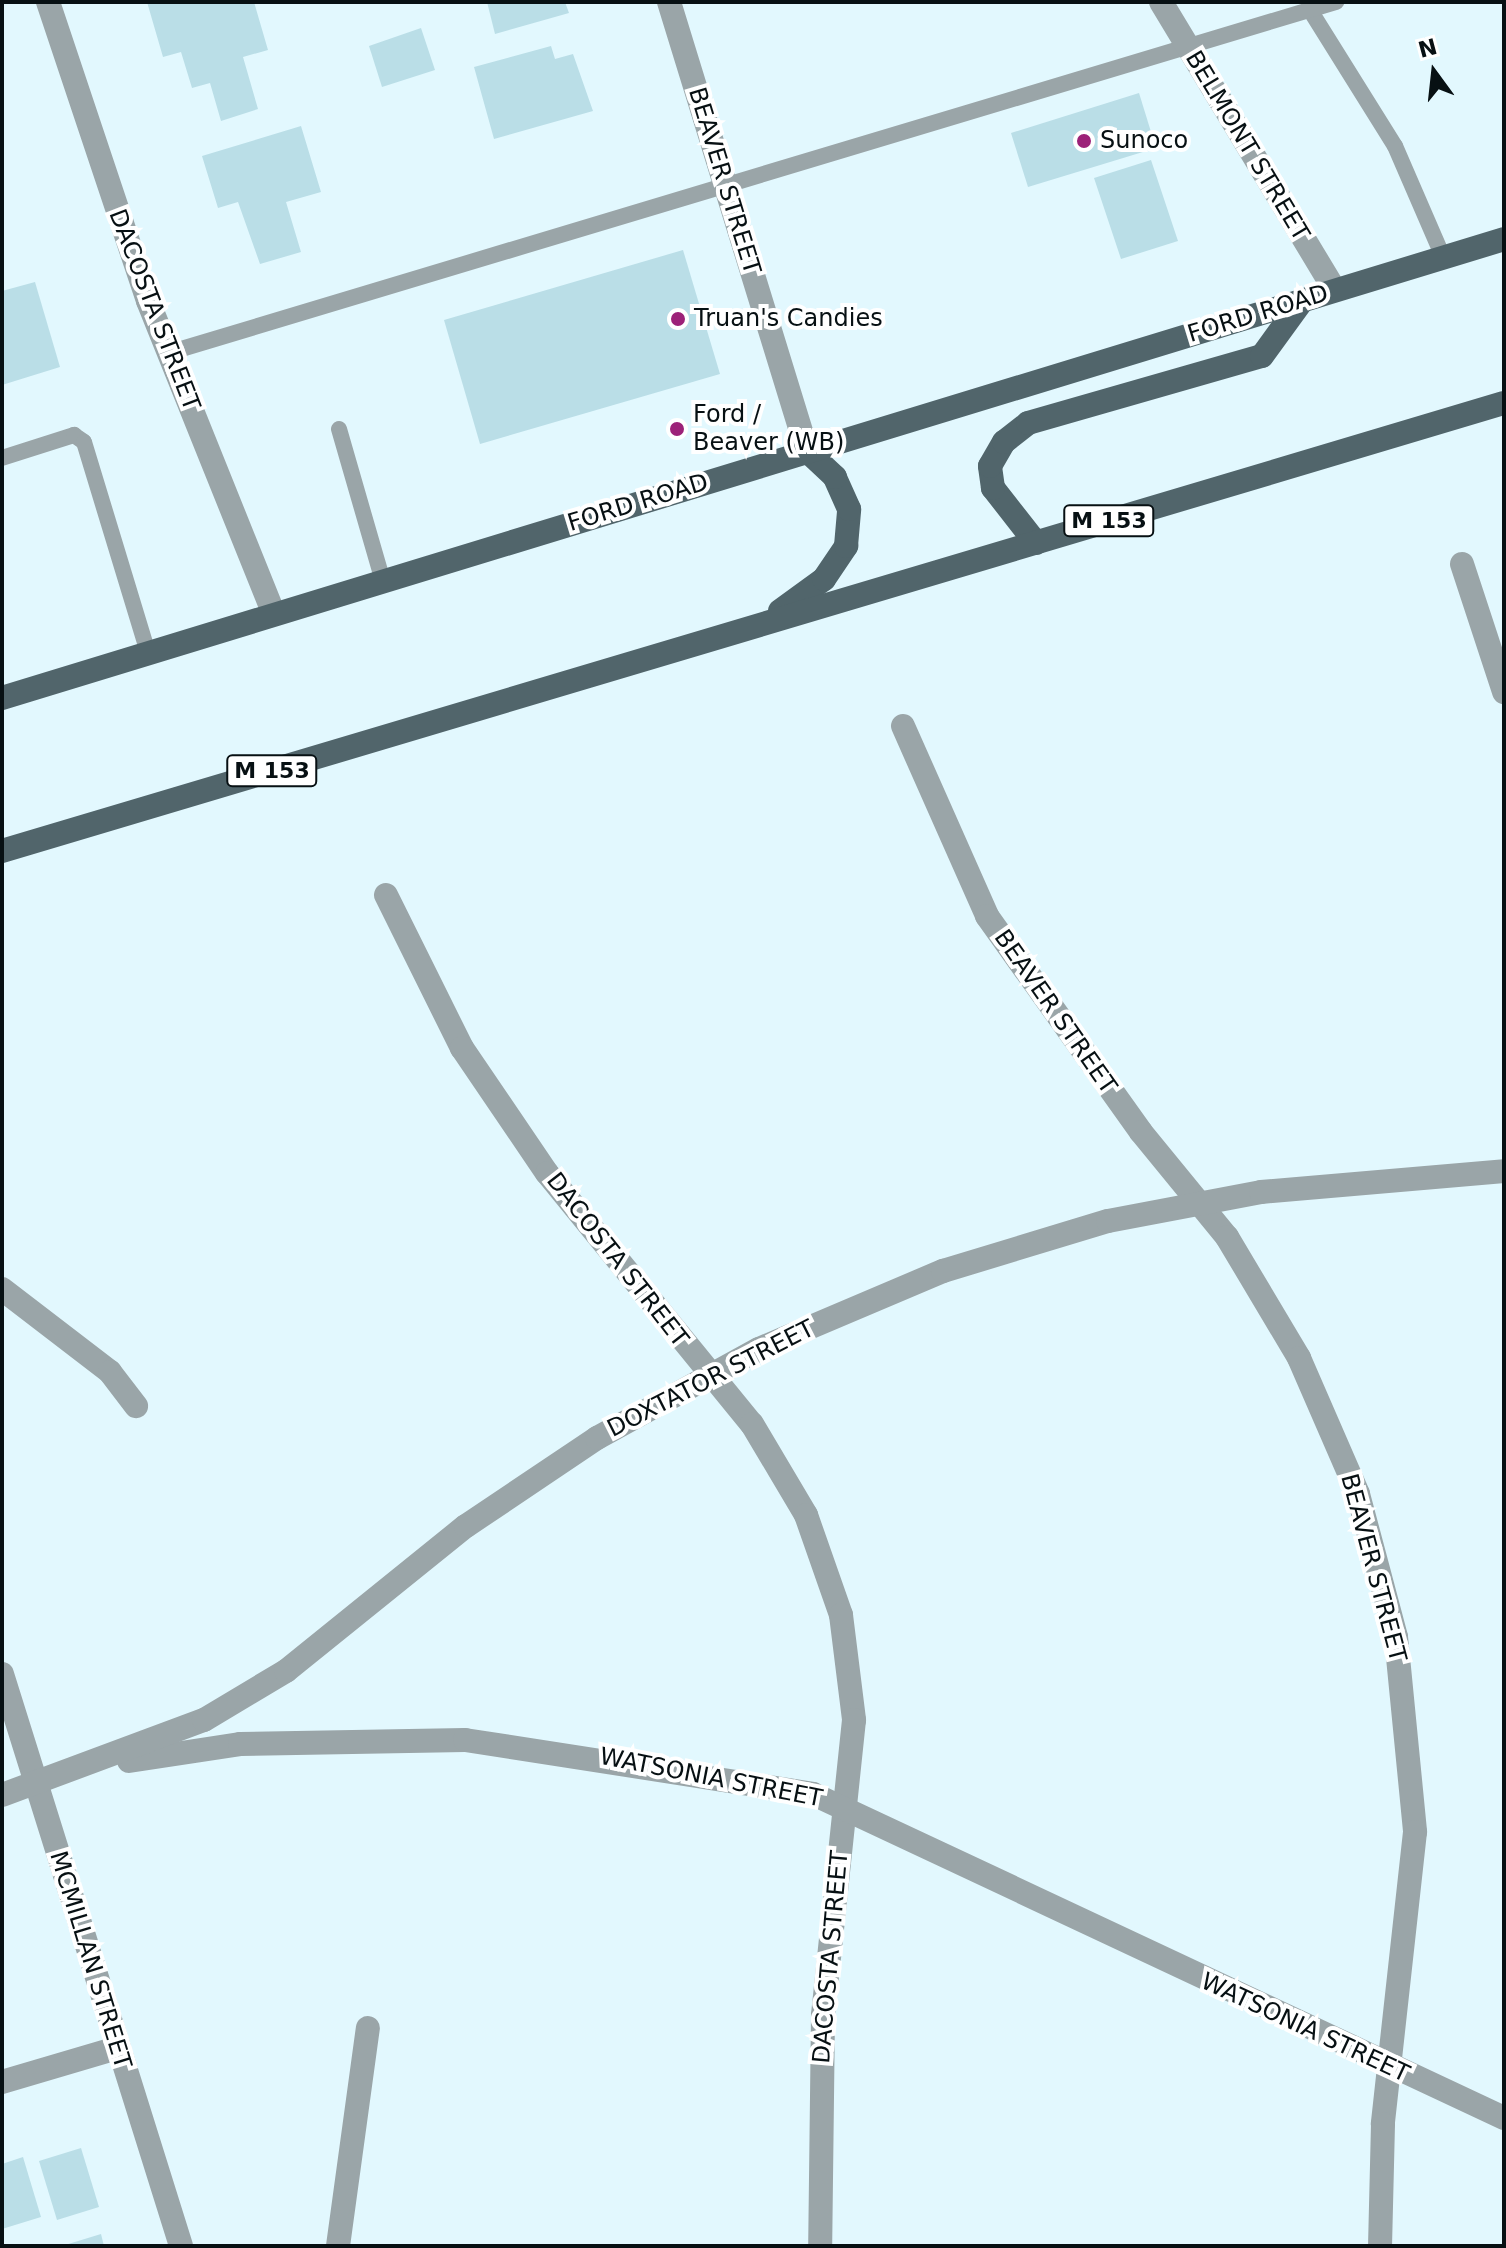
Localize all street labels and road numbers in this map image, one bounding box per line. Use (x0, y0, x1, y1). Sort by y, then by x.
street label: BELMONT STREET (1179, 46, 1315, 246)
street label: BEAVER STREET (682, 84, 766, 278)
street label: DACOSTA STREET (102, 205, 206, 415)
street label: FORD ROAD (1184, 279, 1332, 349)
street label: FORD ROAD (564, 468, 712, 538)
road number: M 153 (1063, 503, 1155, 539)
road number: M 153 (226, 753, 318, 789)
street label: BEAVER STREET (988, 924, 1122, 1100)
street label: DACOSTA STREET (540, 1167, 694, 1353)
street label: DOXTATOR STREET (603, 1314, 819, 1444)
street label: BEAVER STREET (1334, 1471, 1412, 1665)
street label: WATSONIA STREET (597, 1742, 825, 1814)
street label: MCMILLAN STREET (43, 1848, 137, 2072)
street label: DACOSTA STREET (807, 1849, 855, 2065)
street label: WATSONIA STREET (1196, 1967, 1414, 2089)

